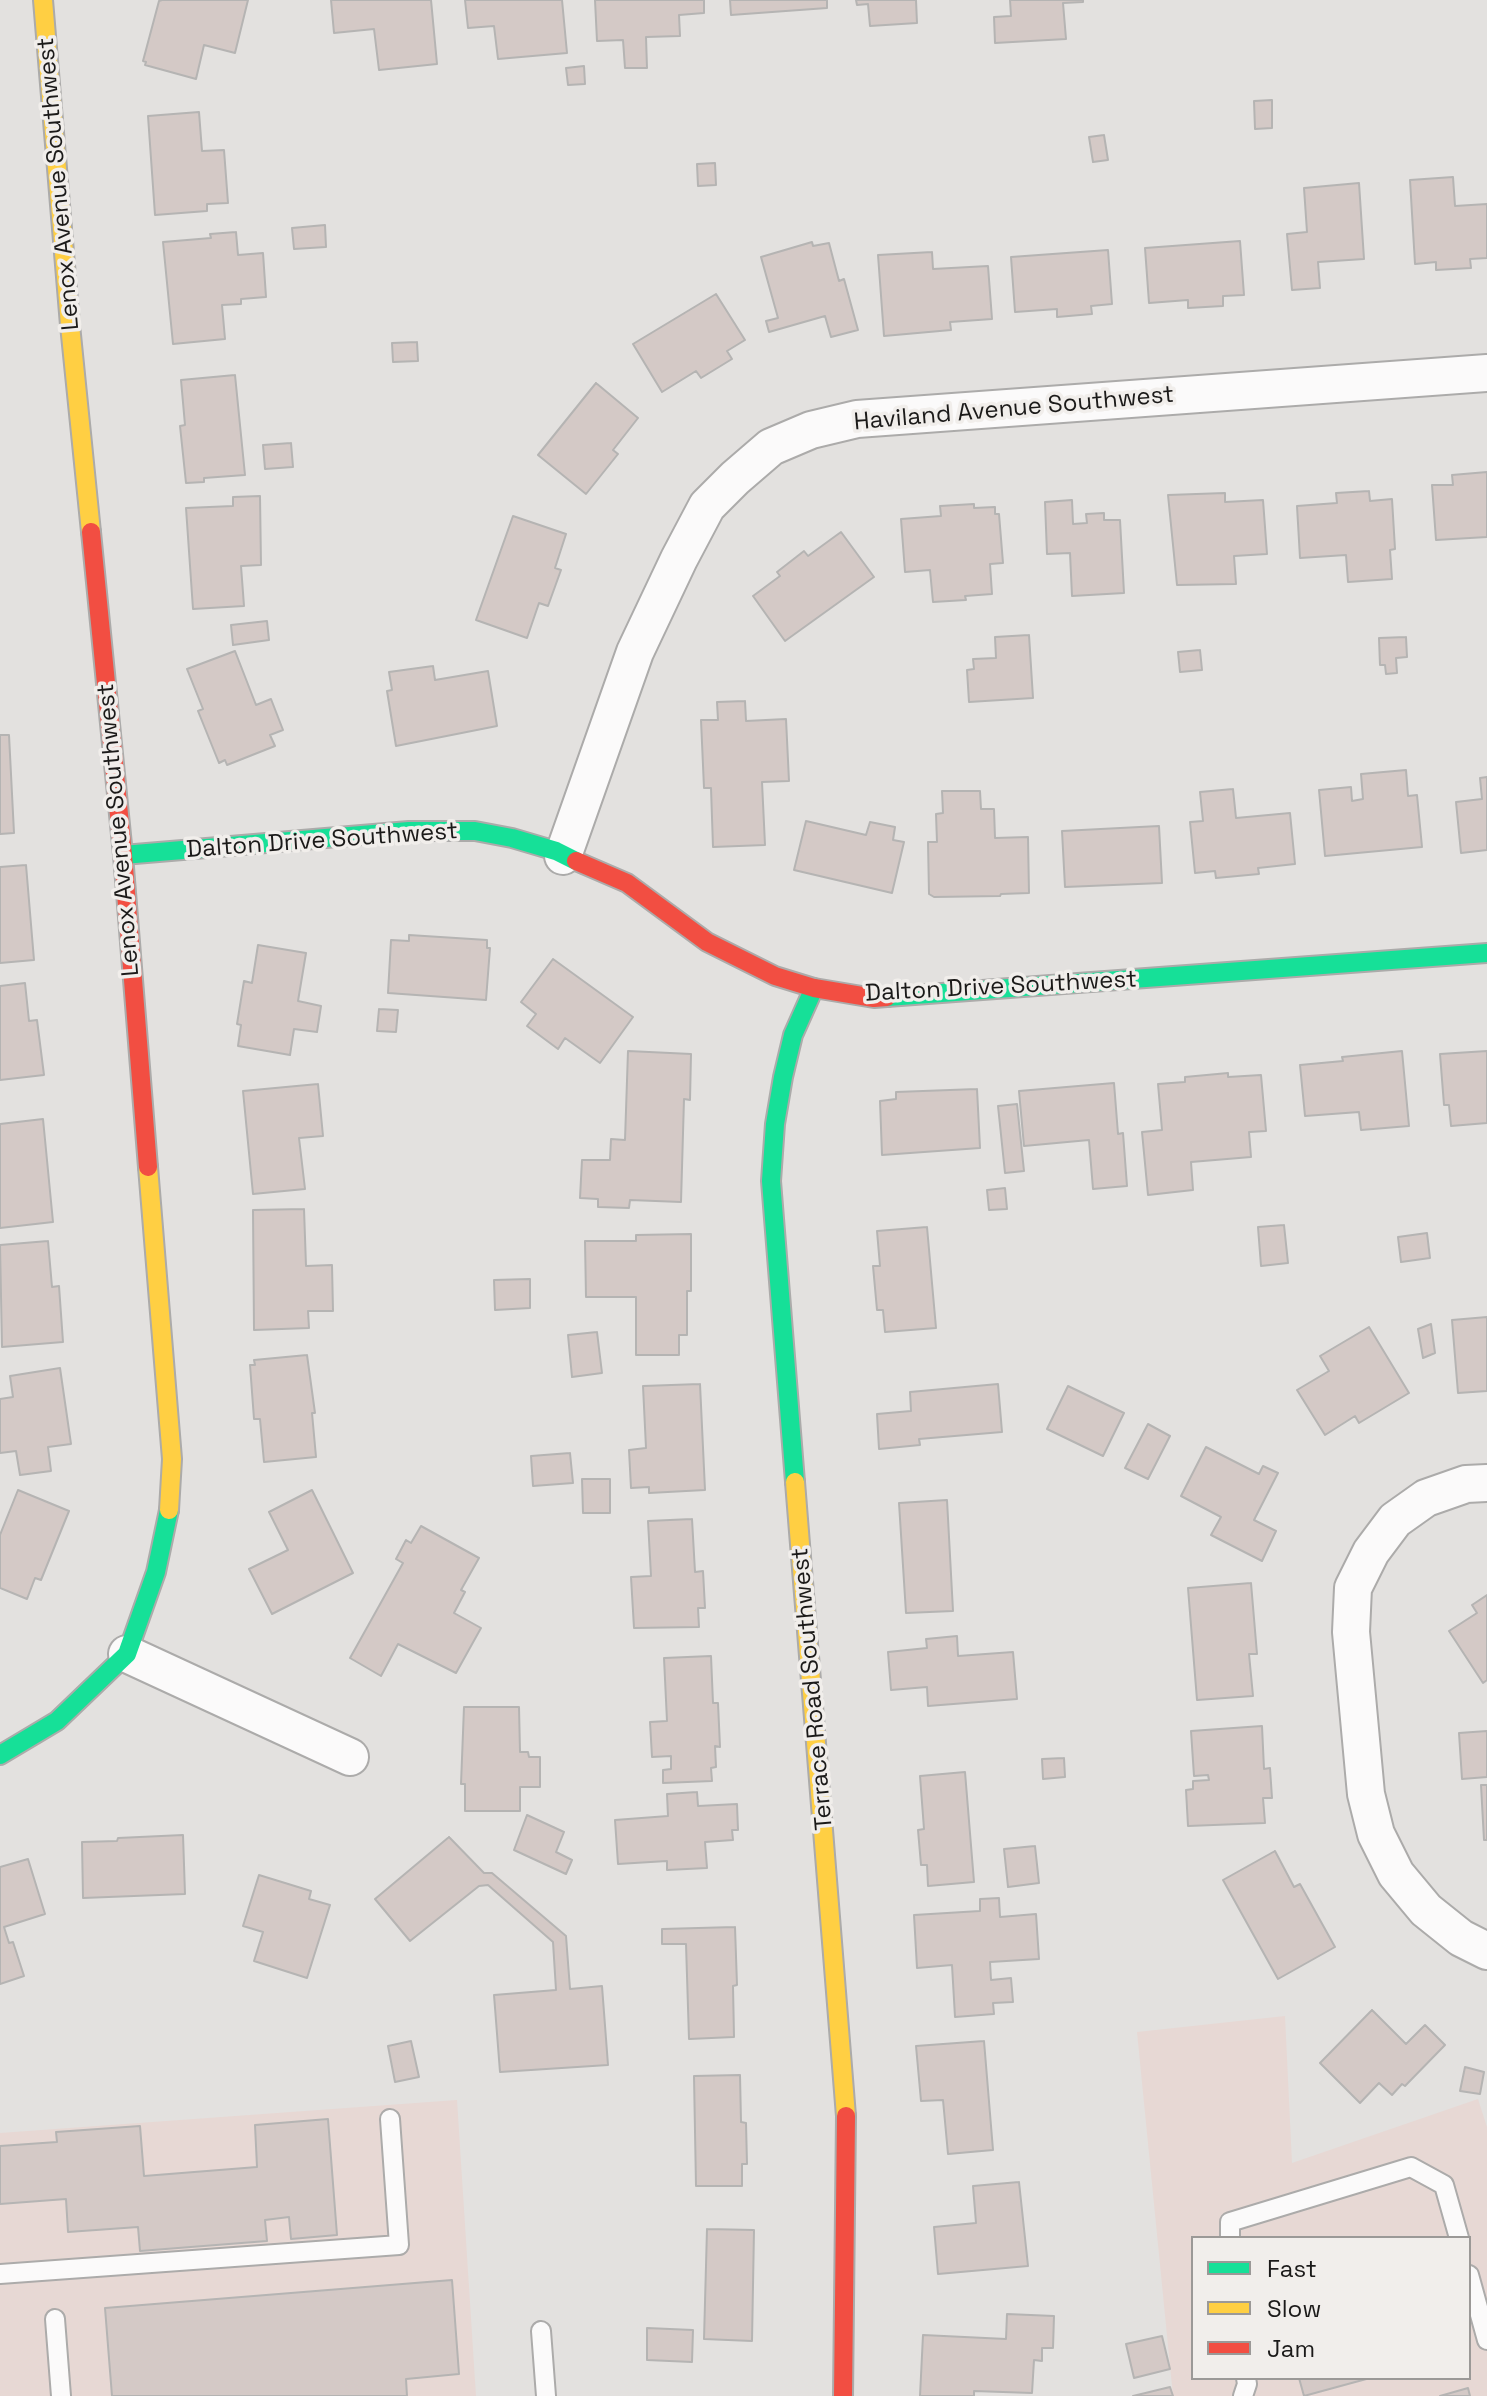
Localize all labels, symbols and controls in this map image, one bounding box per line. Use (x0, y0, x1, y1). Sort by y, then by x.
street label: Lenox Avenue Southwest (32, 36, 86, 332)
street label: Haviland Avenue Southwest (853, 381, 1175, 437)
street label: Lenox Avenue Southwest (92, 682, 146, 978)
street label: Dalton Drive Southwest (185, 817, 459, 865)
street label: Dalton Drive Southwest (864, 966, 1138, 1008)
street label: Terrace Road Southwest (786, 1547, 840, 1831)
legend (1191, 2236, 1471, 2380)
text: Fast (1267, 2253, 1317, 2284)
text: Slow (1267, 2293, 1321, 2324)
text: Jam (1267, 2333, 1315, 2364)

